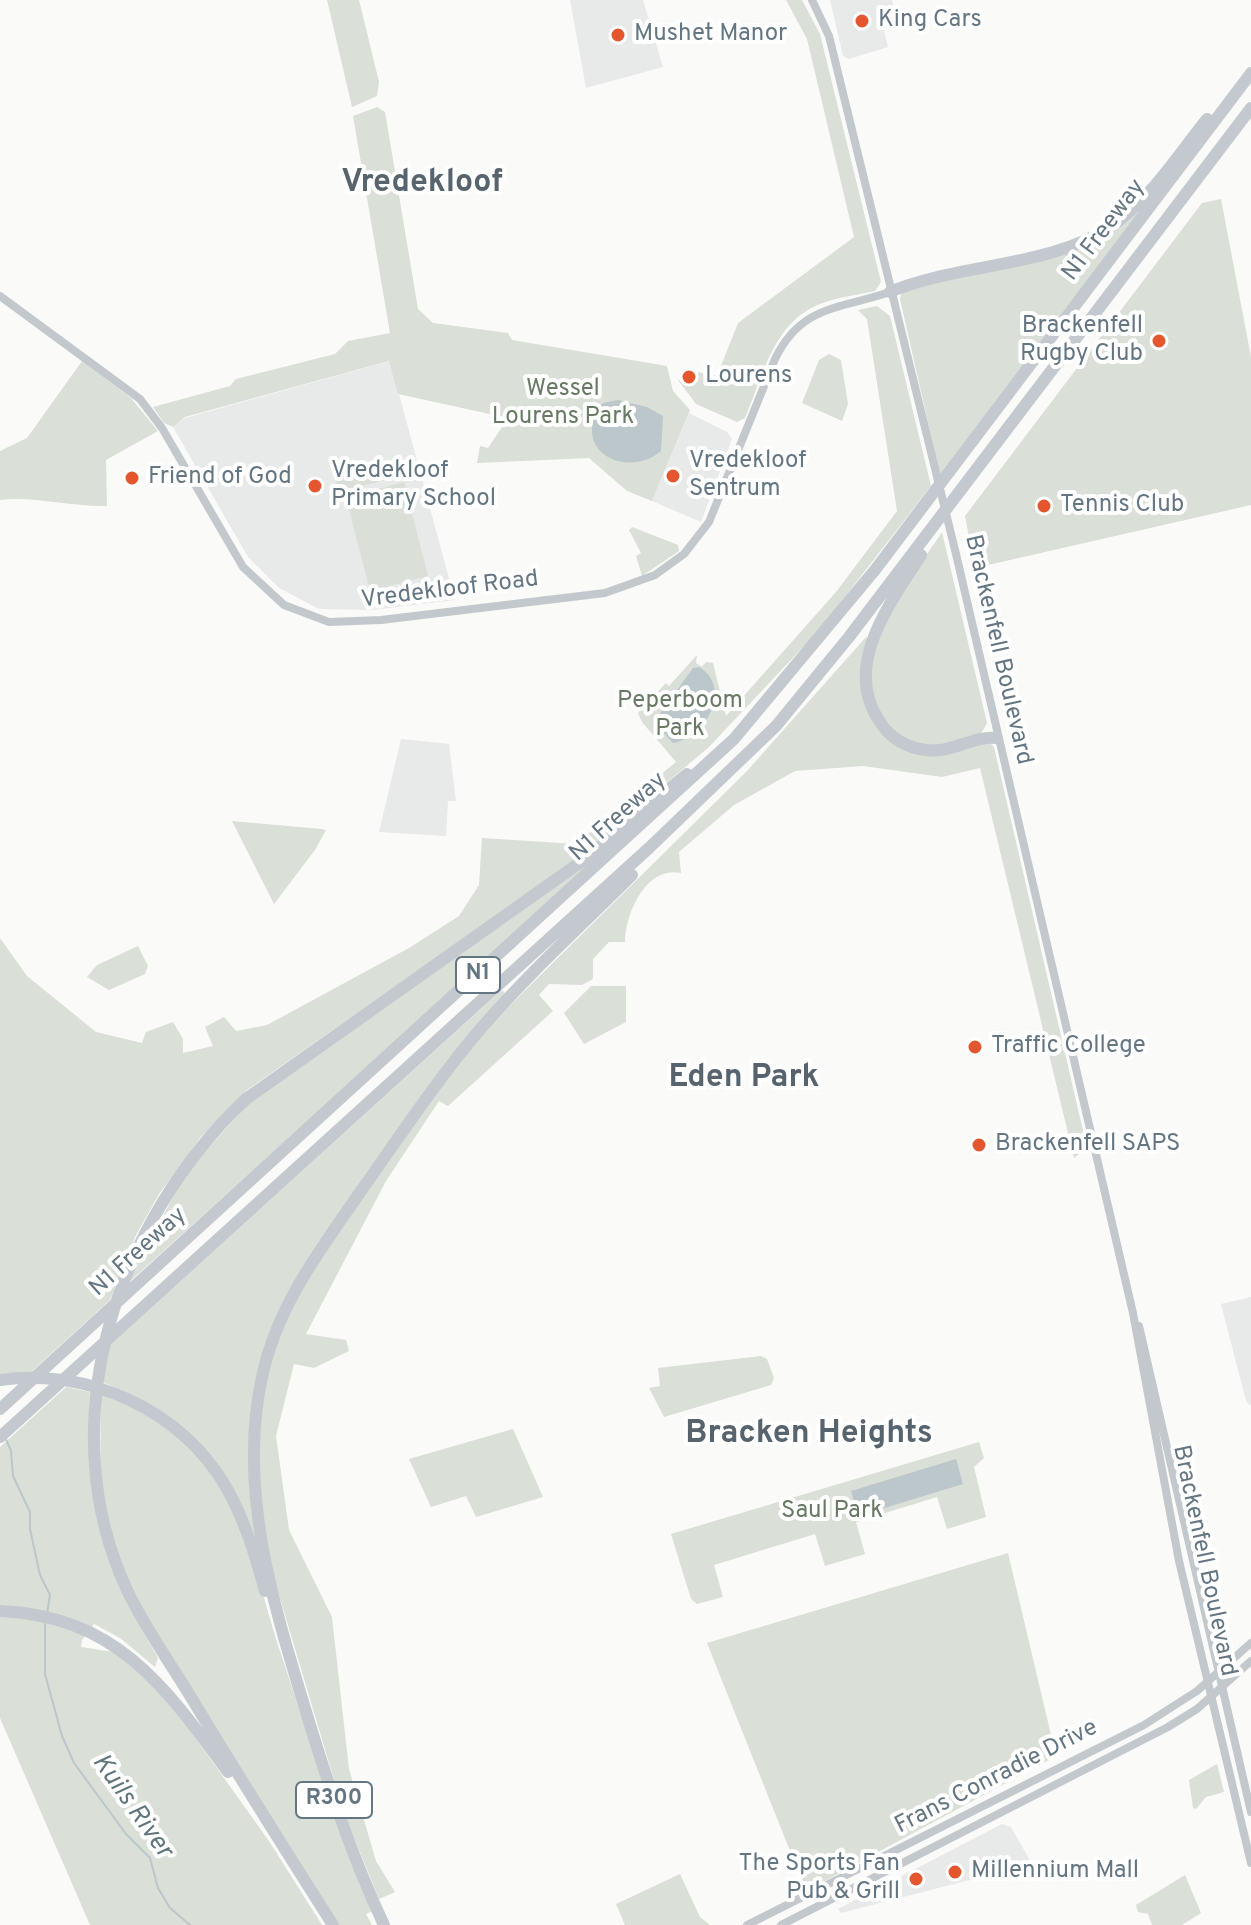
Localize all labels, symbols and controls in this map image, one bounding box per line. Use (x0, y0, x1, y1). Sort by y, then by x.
place label: King Cars (878, 7, 982, 35)
marker: King Cars (853, 12, 871, 30)
place label: Mushet Manor (634, 21, 787, 49)
marker: Mushet Manor (609, 26, 627, 44)
district label: Vredekloof (341, 166, 503, 204)
street label: N1 Freeway (1057, 174, 1153, 288)
place label: Brackenfell Rugby Club (1020, 313, 1143, 369)
marker: Brackenfell Rugby Club (1150, 332, 1168, 350)
place label: Lourens (705, 363, 792, 391)
marker: Lourens (680, 368, 698, 386)
park label: Wessel Lourens Park (492, 376, 634, 432)
place label: Vredekloof Sentrum (689, 448, 806, 504)
place label: Vredekloof Primary School (331, 458, 496, 514)
place label: Friend of God (148, 464, 292, 492)
marker: Vredekloof Sentrum (664, 467, 682, 485)
marker: Friend of God (123, 469, 141, 487)
marker: Vredekloof Primary School (306, 477, 324, 495)
place label: Tennis Club (1060, 492, 1184, 520)
marker: Tennis Club (1035, 497, 1053, 515)
street label: Brackenfell Boulevard (956, 532, 1038, 768)
street label: Vredekloof Road (360, 566, 540, 616)
park label: Peperboom Park (617, 688, 743, 744)
street label: N1 Freeway (565, 767, 673, 869)
road number: N1 (456, 957, 500, 993)
place label: Traffic College (991, 1033, 1146, 1061)
marker: Traffic College (966, 1038, 984, 1056)
district label: Eden Park (669, 1061, 819, 1099)
place label: Brackenfell SAPS (995, 1131, 1180, 1159)
marker: Brackenfell SAPS (970, 1136, 988, 1154)
street label: N1 Freeway (85, 1202, 193, 1304)
district label: Bracken Heights (685, 1417, 933, 1455)
street label: Brackenfell Boulevard (1164, 1443, 1242, 1679)
park label: Saul Park (781, 1498, 883, 1526)
street label: Frans Conradie Drive (891, 1714, 1103, 1842)
water label: Kuils River (84, 1749, 178, 1865)
road number: R300 (296, 1782, 372, 1818)
place label: The Sports Fan Pub & Grill (739, 1851, 900, 1907)
place label: Millennium Mall (971, 1858, 1139, 1886)
marker: Millennium Mall (946, 1863, 964, 1881)
marker: The Sports Fan Pub & Grill (907, 1870, 925, 1888)

